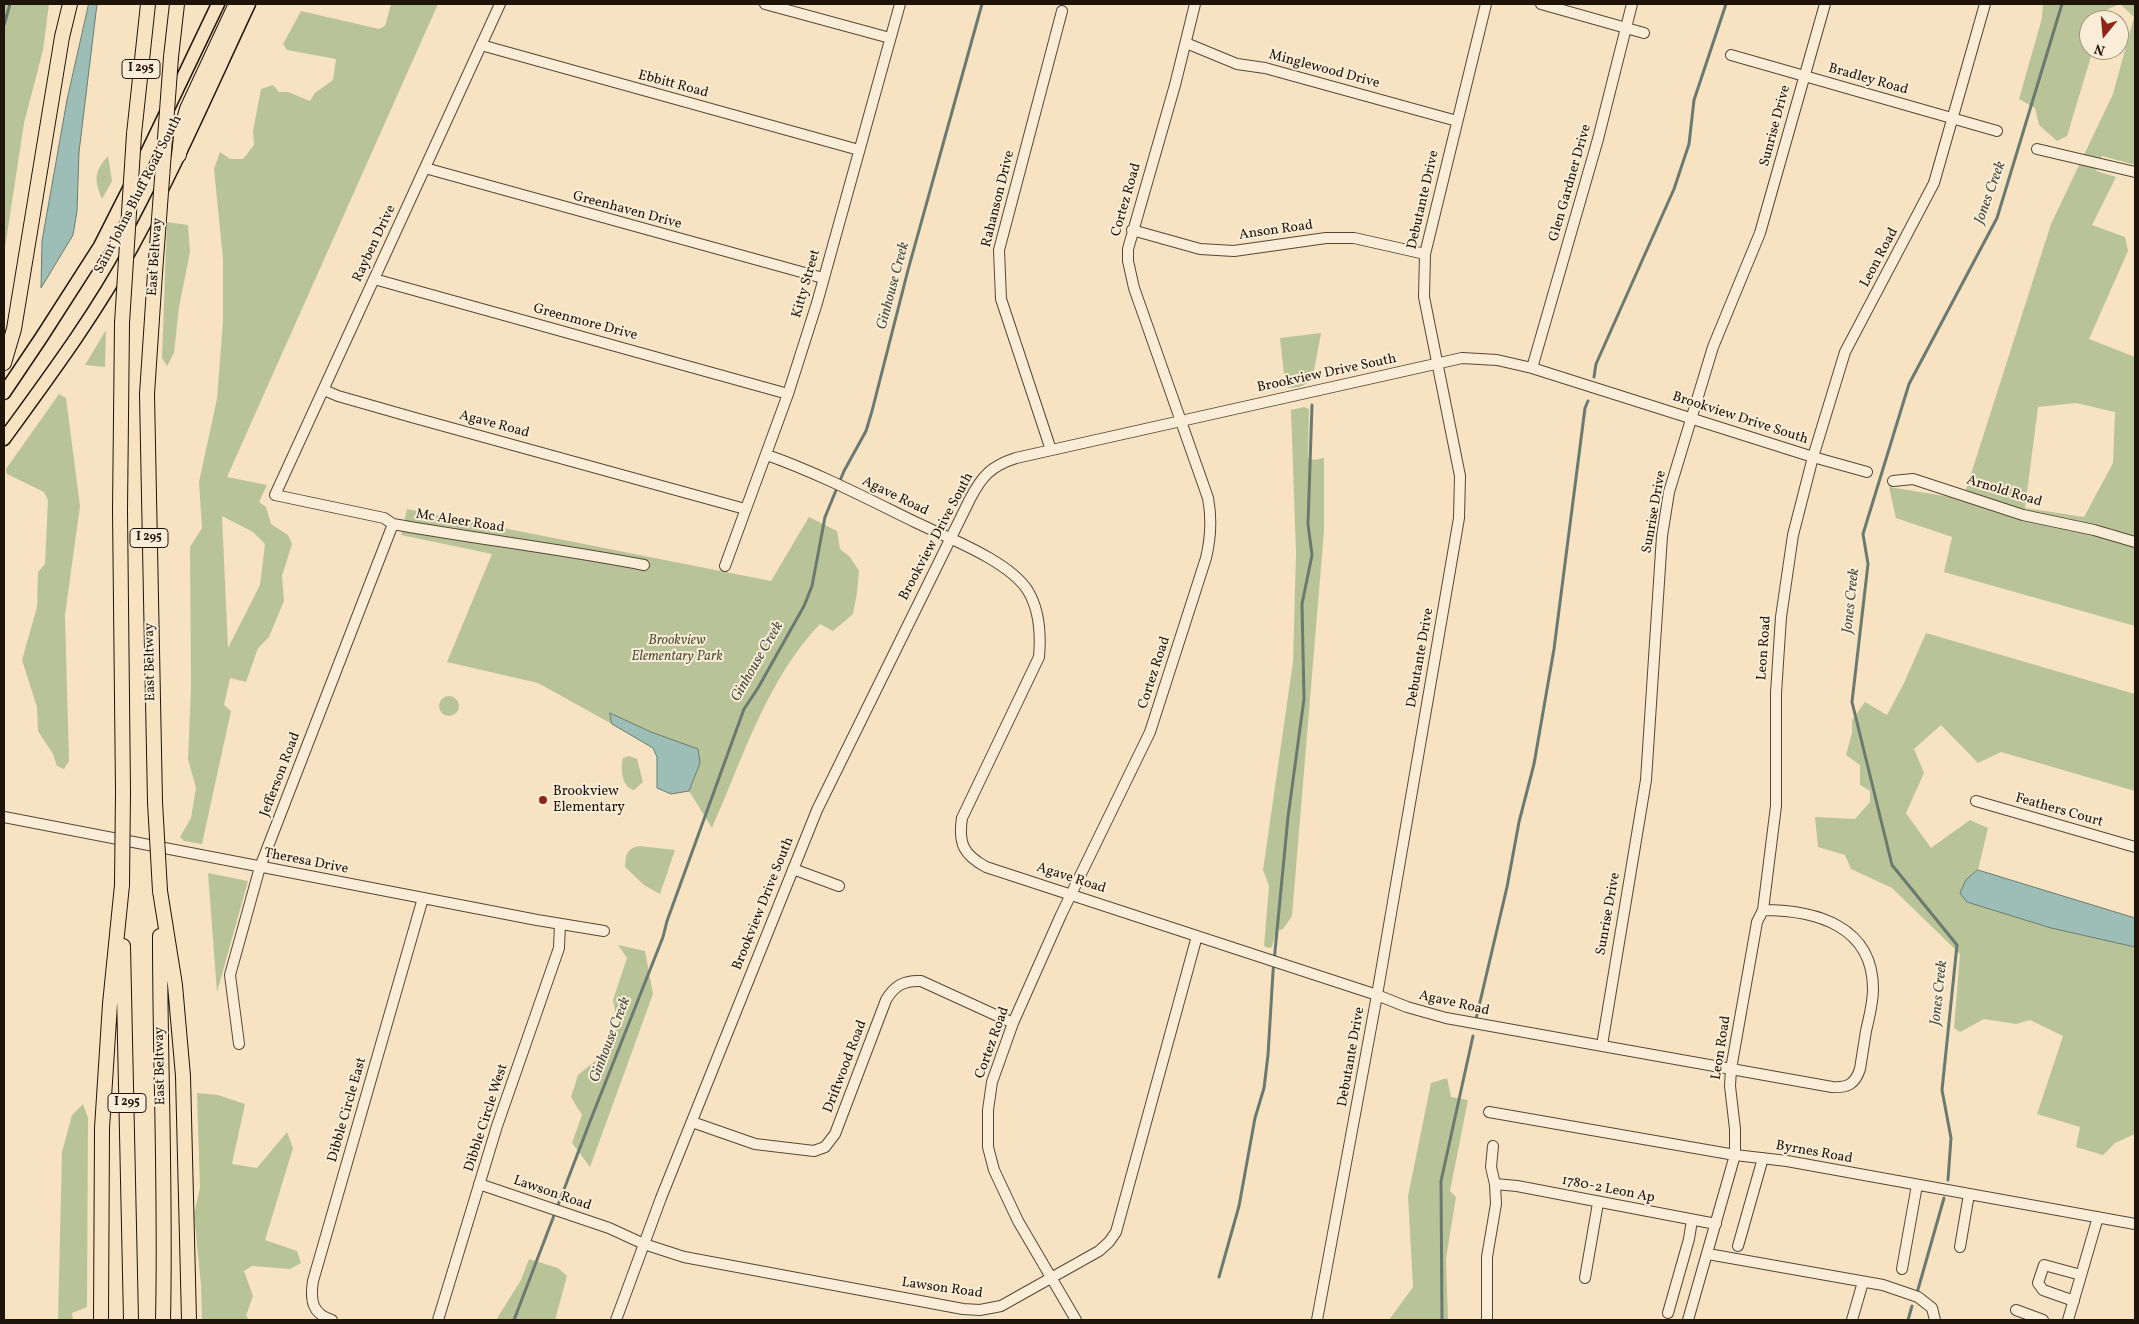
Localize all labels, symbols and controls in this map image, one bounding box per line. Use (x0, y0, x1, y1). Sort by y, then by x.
north arrow (2079, 10, 2129, 60)
text: N (2092, 38, 2107, 59)
street label: Minglewood Drive (1267, 47, 1381, 93)
road number: I 295 (122, 60, 160, 78)
street label: Bradley Road (1826, 61, 1910, 99)
street label: Ebbitt Road (636, 68, 710, 102)
street label: Sunrise Drive (1757, 83, 1795, 169)
street label: Saint Johns Bluff Road South (92, 113, 186, 277)
street label: Glen Gardner Drive (1546, 123, 1596, 243)
street label: Rahanson Drive (979, 149, 1019, 249)
street label: Debutante Drive (1404, 149, 1444, 251)
water label: Jones Creek (1971, 159, 2011, 227)
street label: Cortez Road (1109, 161, 1145, 239)
street label: Greenhaven Drive (571, 188, 683, 234)
street label: Rayben Drive (350, 203, 400, 285)
street label: East Beltway (145, 217, 167, 297)
street label: Anson Road (1238, 218, 1314, 244)
street label: Leon Road (1857, 225, 1903, 291)
water label: Ginhouse Creek (874, 240, 914, 332)
street label: Kitty Street (789, 248, 825, 320)
street label: Greenmore Drive (531, 301, 639, 345)
street label: Brookview Drive South (1256, 351, 1398, 397)
street label: Brookview Drive South (1670, 389, 1810, 449)
street label: Agave Road (457, 408, 531, 442)
street label: Sunrise Drive (1639, 469, 1671, 555)
street label: Brookview Drive South (896, 470, 978, 604)
street label: Arnold Road (1964, 473, 2044, 511)
street label: Agave Road (859, 474, 931, 520)
street label: Mc Aleer Road (415, 507, 505, 537)
road number: I 295 (130, 528, 168, 548)
water label: Jones Creek (1840, 568, 1864, 634)
street label: Debutante Drive (1404, 607, 1438, 709)
street label: Leon Road (1754, 615, 1776, 681)
water label: Ginhouse Creek (728, 619, 788, 705)
street label: East Beltway (142, 623, 160, 701)
park label: Brookview Elementary Park (631, 633, 723, 666)
street label: Cortez Road (1135, 635, 1175, 711)
street label: Jefferson Road (257, 730, 305, 820)
place label: Brookview Elementary (553, 784, 625, 816)
street label: Feathers Court (2013, 790, 2105, 832)
marker: Brookview Elementary (537, 794, 549, 806)
street label: Brookview Drive South (730, 835, 798, 973)
street label: Theresa Drive (263, 846, 349, 878)
street label: Agave Road (1034, 860, 1108, 898)
street label: Sunrise Drive (1593, 871, 1625, 957)
water label: Jones Creek (1928, 960, 1952, 1026)
street label: Agave Road (1417, 988, 1491, 1020)
water label: Ginhouse Creek (586, 995, 636, 1085)
street label: Cortez Road (972, 1005, 1014, 1081)
street label: Debutante Drive (1335, 1006, 1369, 1108)
street label: Leon Road (1709, 1015, 1735, 1081)
street label: Driftwood Road (821, 1018, 871, 1116)
street label: East Beltway (152, 1027, 170, 1105)
street label: Dibble Circle East (325, 1056, 371, 1164)
street label: Dibble Circle West (462, 1062, 512, 1174)
road number: I 295 (108, 1094, 146, 1112)
street label: Byrnes Road (1774, 1138, 1854, 1168)
street label: Lawson Road (511, 1173, 593, 1215)
street label: 1780-2 Leon Ap (1560, 1173, 1656, 1207)
street label: Lawson Road (901, 1275, 983, 1303)

